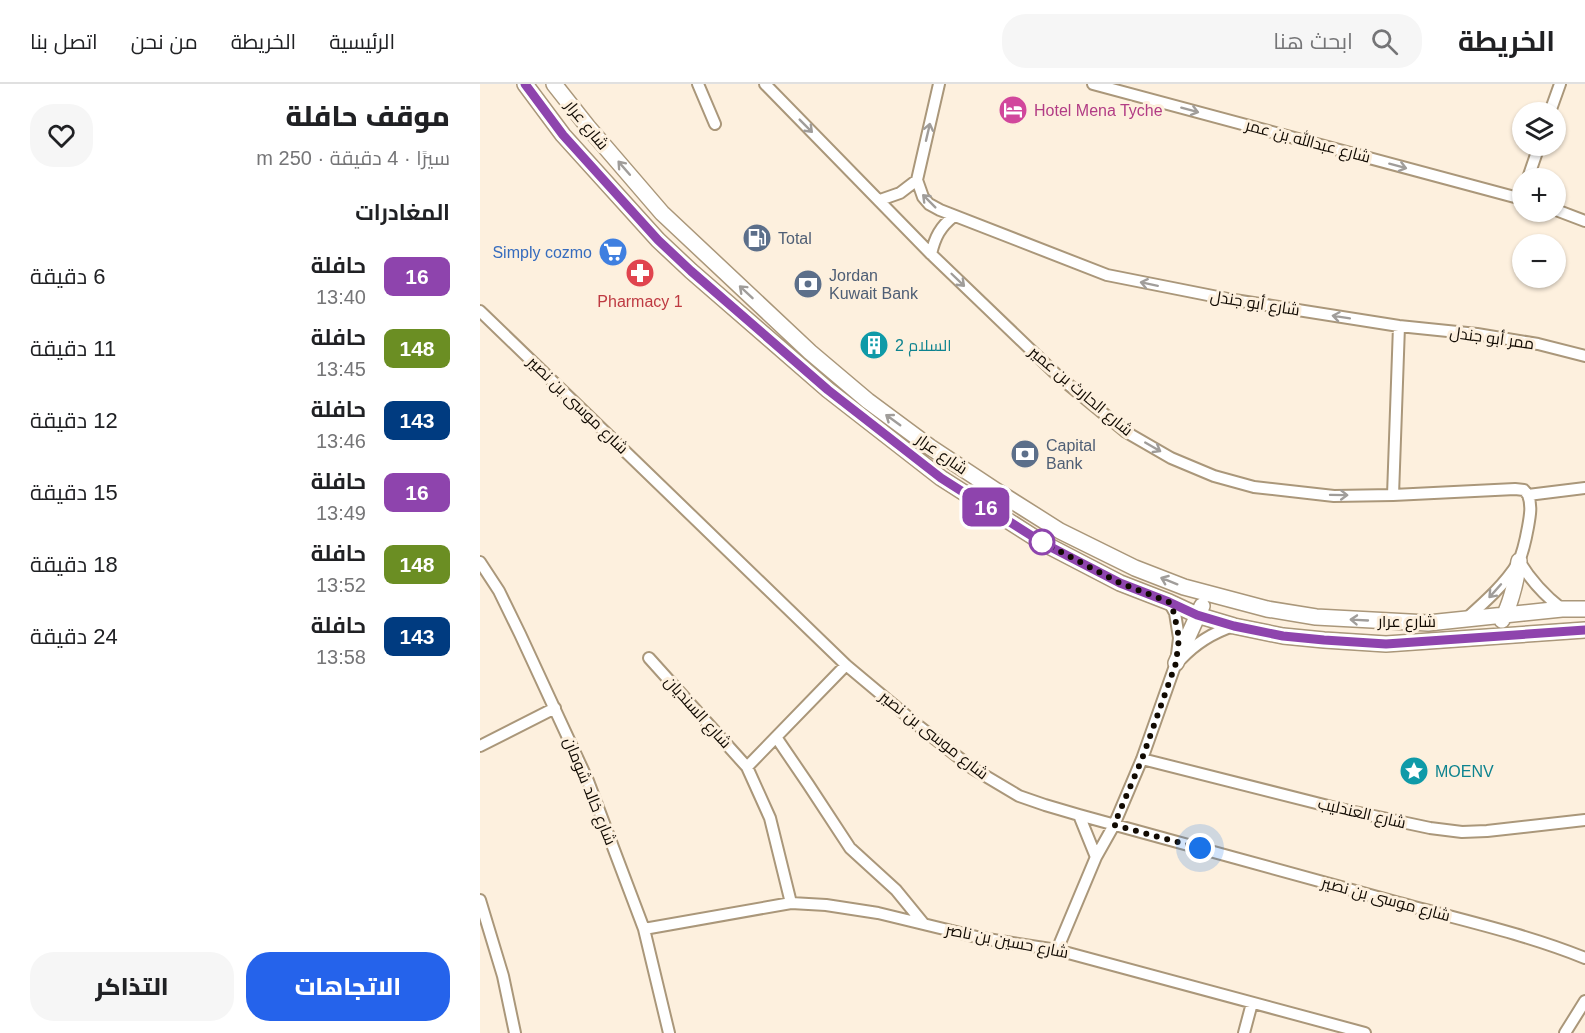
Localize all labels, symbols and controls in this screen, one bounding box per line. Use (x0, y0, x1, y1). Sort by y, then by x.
search box (1002, 14, 1422, 68)
icon: search (1368, 25, 1401, 58)
text: الخريطة (1458, 26, 1555, 57)
text: ابحث هنا (1273, 29, 1353, 54)
text: اتصل بنا (30, 30, 98, 53)
text: من نحن (131, 30, 198, 53)
text: الخريطة (231, 30, 296, 53)
text: الرئيسية (329, 30, 395, 53)
hotel icon: Hotel Mena Tyche (997, 94, 1029, 126)
street label: شارع عرار (559, 96, 612, 155)
text: موقف حافلة (286, 101, 450, 132)
place label: Hotel Mena Tyche (1034, 102, 1163, 119)
map controls (1512, 102, 1566, 288)
button: layers (1512, 102, 1566, 156)
button: heart (30, 104, 93, 167)
one-way arrow (1180, 105, 1199, 116)
street label: شارع عبدالله بن عمر (1242, 114, 1373, 169)
one-way arrow (799, 118, 813, 133)
one-way arrow (923, 123, 935, 142)
text: سيرًا · 4 دقيقة · 250 m (256, 147, 450, 169)
one-way arrow (1389, 160, 1408, 172)
one-way arrow (617, 161, 631, 176)
button: + (1512, 168, 1566, 222)
one-way arrow (921, 194, 936, 208)
text: المغادرات (355, 200, 450, 225)
fuel station icon: Total (741, 222, 773, 254)
place label: Total (778, 230, 812, 247)
button: − (1512, 234, 1566, 288)
supermarket icon: Simply cozmo (597, 236, 629, 268)
place label: Simply cozmo (492, 244, 592, 261)
text: حافلة (311, 253, 366, 278)
pharmacy icon: Pharmacy 1 (624, 257, 656, 289)
text: 6 دقيقة (30, 264, 106, 289)
text: 16 (405, 265, 429, 288)
place label: Jordan Kuwait Bank (829, 267, 919, 302)
bank icon: Jordan Kuwait Bank (792, 268, 824, 300)
one-way arrow (950, 272, 965, 287)
one-way arrow (1140, 278, 1159, 289)
one-way arrow (738, 285, 753, 299)
text: 13:40 (316, 286, 366, 308)
street label: شارع أبو جندل (1209, 287, 1301, 321)
place label: Pharmacy 1 (597, 293, 683, 310)
one-way arrow (1332, 311, 1351, 322)
street label: ممر أبو جندل (1448, 323, 1536, 354)
text: حافلة (311, 325, 366, 350)
building icon: السلام 2 (858, 329, 890, 361)
text: 11 دقيقة (30, 336, 116, 361)
text: 148 (399, 337, 435, 360)
place label: السلام 2 (895, 337, 952, 357)
street label: شارع الحارث بن عمير (1023, 342, 1136, 441)
street label: شارع موسى بن نصير (522, 352, 632, 459)
text: 13:45 (316, 358, 366, 380)
text: حافلة (311, 397, 366, 422)
text: 12 دقيقة (30, 408, 118, 433)
text: 143 (399, 409, 435, 432)
one-way arrow (886, 413, 902, 426)
text: 13:46 (316, 430, 366, 452)
street label: شارع عرار (911, 430, 971, 480)
place label: Capital Bank (1046, 437, 1096, 472)
bank icon: Capital Bank (1009, 438, 1041, 470)
one-way arrow (1144, 442, 1161, 454)
text: حافلة (311, 469, 366, 494)
text: 15 دقيقة (30, 480, 118, 505)
text: 16 (405, 481, 429, 504)
line badge: 16 (959, 488, 1013, 526)
one-way arrow (1329, 490, 1349, 501)
text: 16 (974, 496, 998, 519)
text: 13:49 (316, 502, 366, 524)
unlabelled marker (1029, 529, 1055, 555)
text: حافلة (311, 541, 366, 566)
text: 18 دقيقة (30, 552, 118, 577)
text: 148 (399, 553, 435, 576)
text: 13:52 (316, 574, 366, 596)
one-way arrow (1160, 575, 1179, 586)
one-way arrow (1488, 583, 1502, 598)
text: حافلة (311, 613, 366, 638)
street label: شارع عرار (1377, 613, 1436, 633)
one-way arrow (1350, 615, 1370, 626)
text: 24 دقيقة (30, 624, 118, 649)
text: 143 (399, 625, 435, 648)
text: 13:58 (316, 646, 366, 668)
street label: شارع السنديان (659, 673, 735, 753)
street label: شارع موسى بن نصير (874, 687, 991, 785)
street label: شارع خالد شومان (558, 735, 619, 848)
place icon: MOENV (1398, 755, 1430, 787)
place label: MOENV (1435, 763, 1494, 780)
street label: شارع العندليب (1316, 795, 1408, 834)
your location (1185, 833, 1215, 863)
street label: شارع موسى بن نصير (1318, 873, 1452, 927)
street label: شارع حسين بن ناصر (943, 921, 1070, 964)
button: التذاكر (30, 952, 234, 1021)
button: الاتجاهات (246, 952, 450, 1021)

